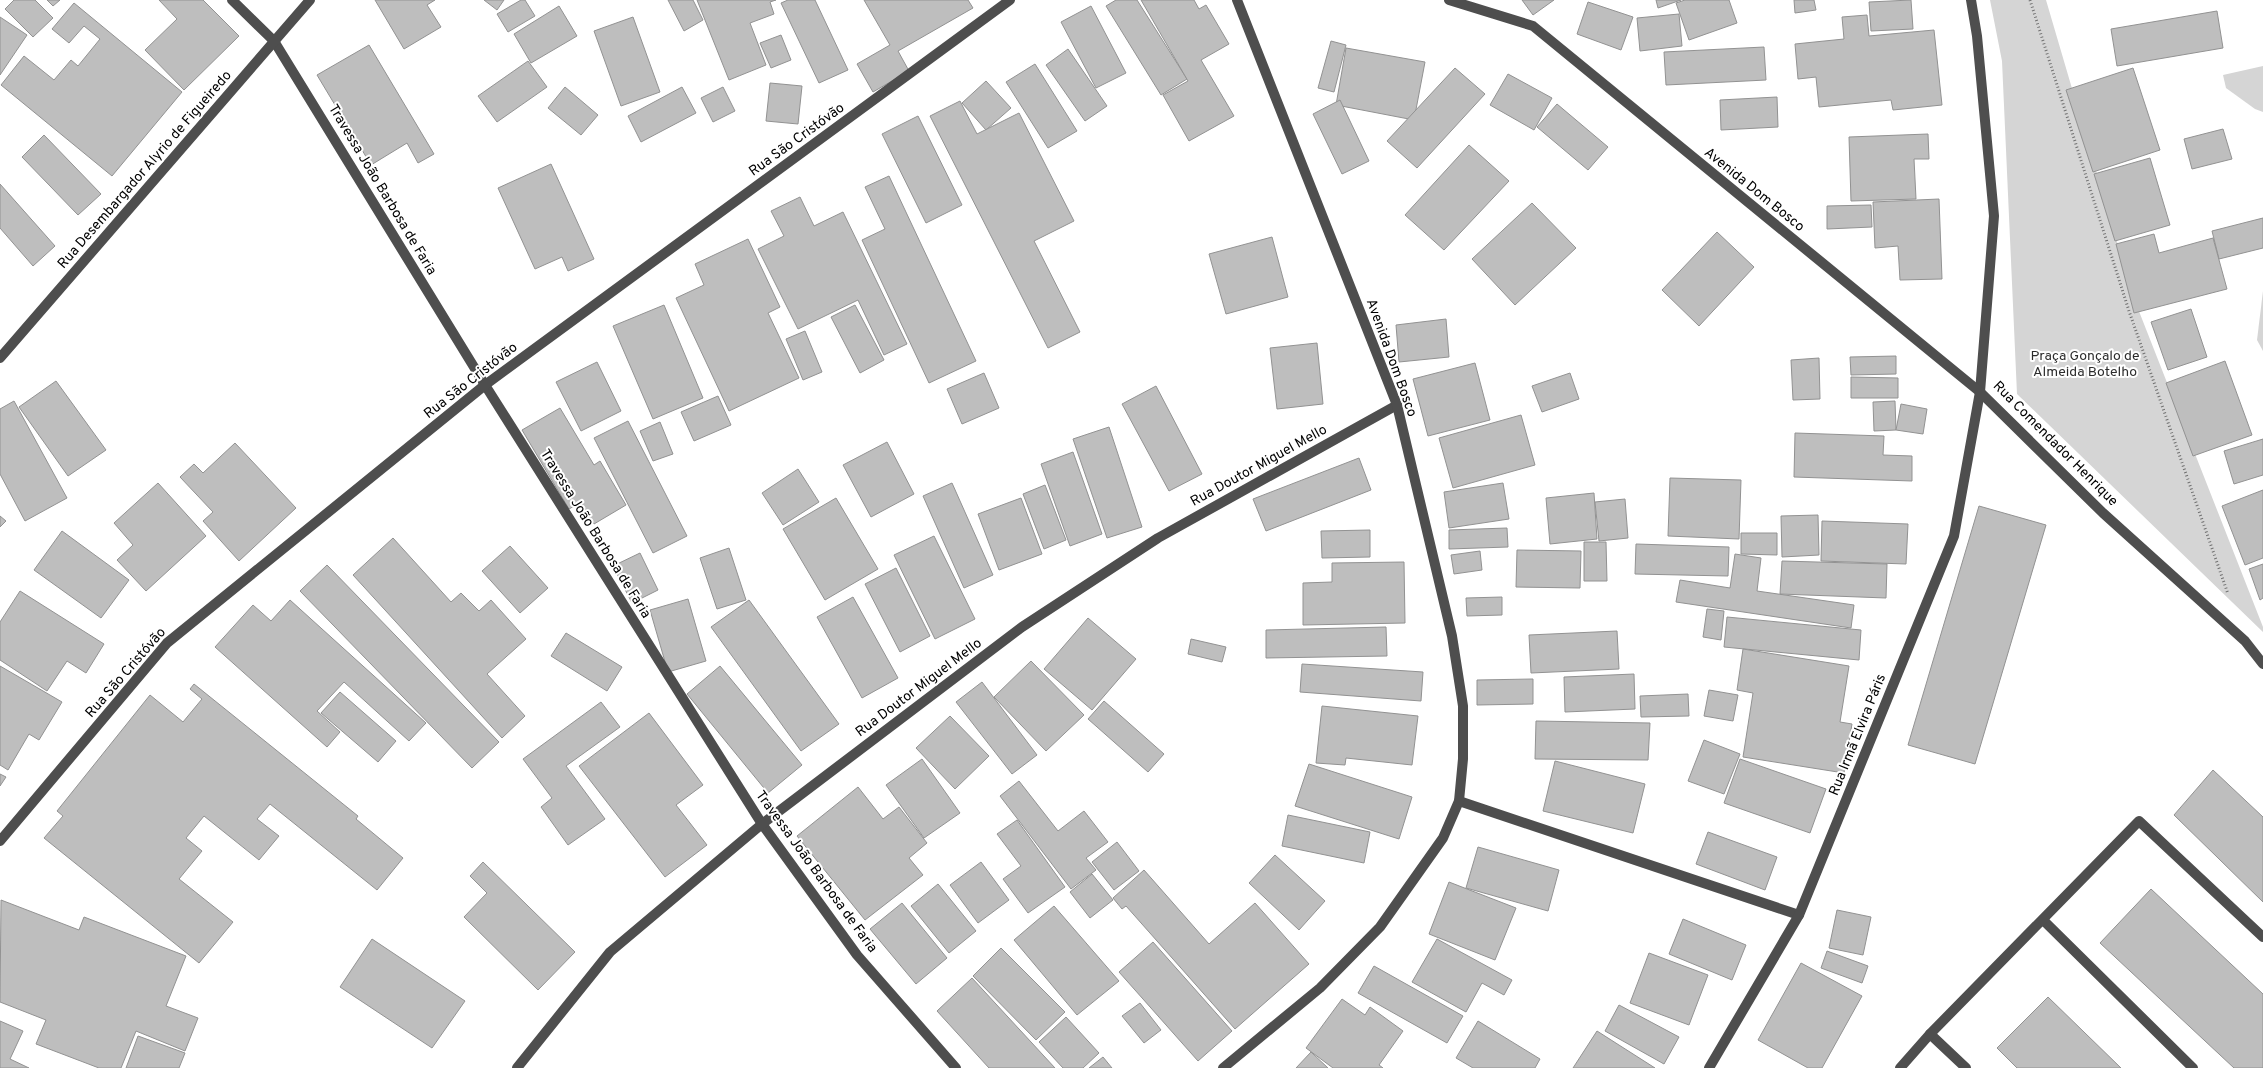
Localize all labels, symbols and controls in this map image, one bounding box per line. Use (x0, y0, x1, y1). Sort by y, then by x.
street label: Rua Desembargador Alyrio de Figueiredo (54, 67, 236, 272)
street label: Rua São Cristóvão (746, 100, 848, 180)
street label: Travessa João Barbosa de Faria (324, 102, 440, 278)
street label: Avenida Dom Bosco (1700, 144, 1808, 236)
street label: Avenida Dom Bosco (1362, 297, 1420, 419)
street label: Rua São Cristóvão (421, 339, 521, 423)
park label: Praça Gonçalo de Almeida Botelho (2031, 348, 2139, 381)
street label: Rua Comendador Henrique (1989, 378, 2121, 510)
street label: Rua Doutor Miguel Mello (1188, 421, 1330, 511)
street label: Travessa João Barbosa de Faria (536, 446, 654, 622)
street label: Rua São Cristóvão (82, 624, 170, 722)
street label: Rua Doutor Miguel Mello (853, 635, 986, 741)
street label: Rua Irmã Elvira Páris (1826, 672, 1890, 798)
street label: Travessa João Barbosa de Faria (752, 788, 880, 956)

